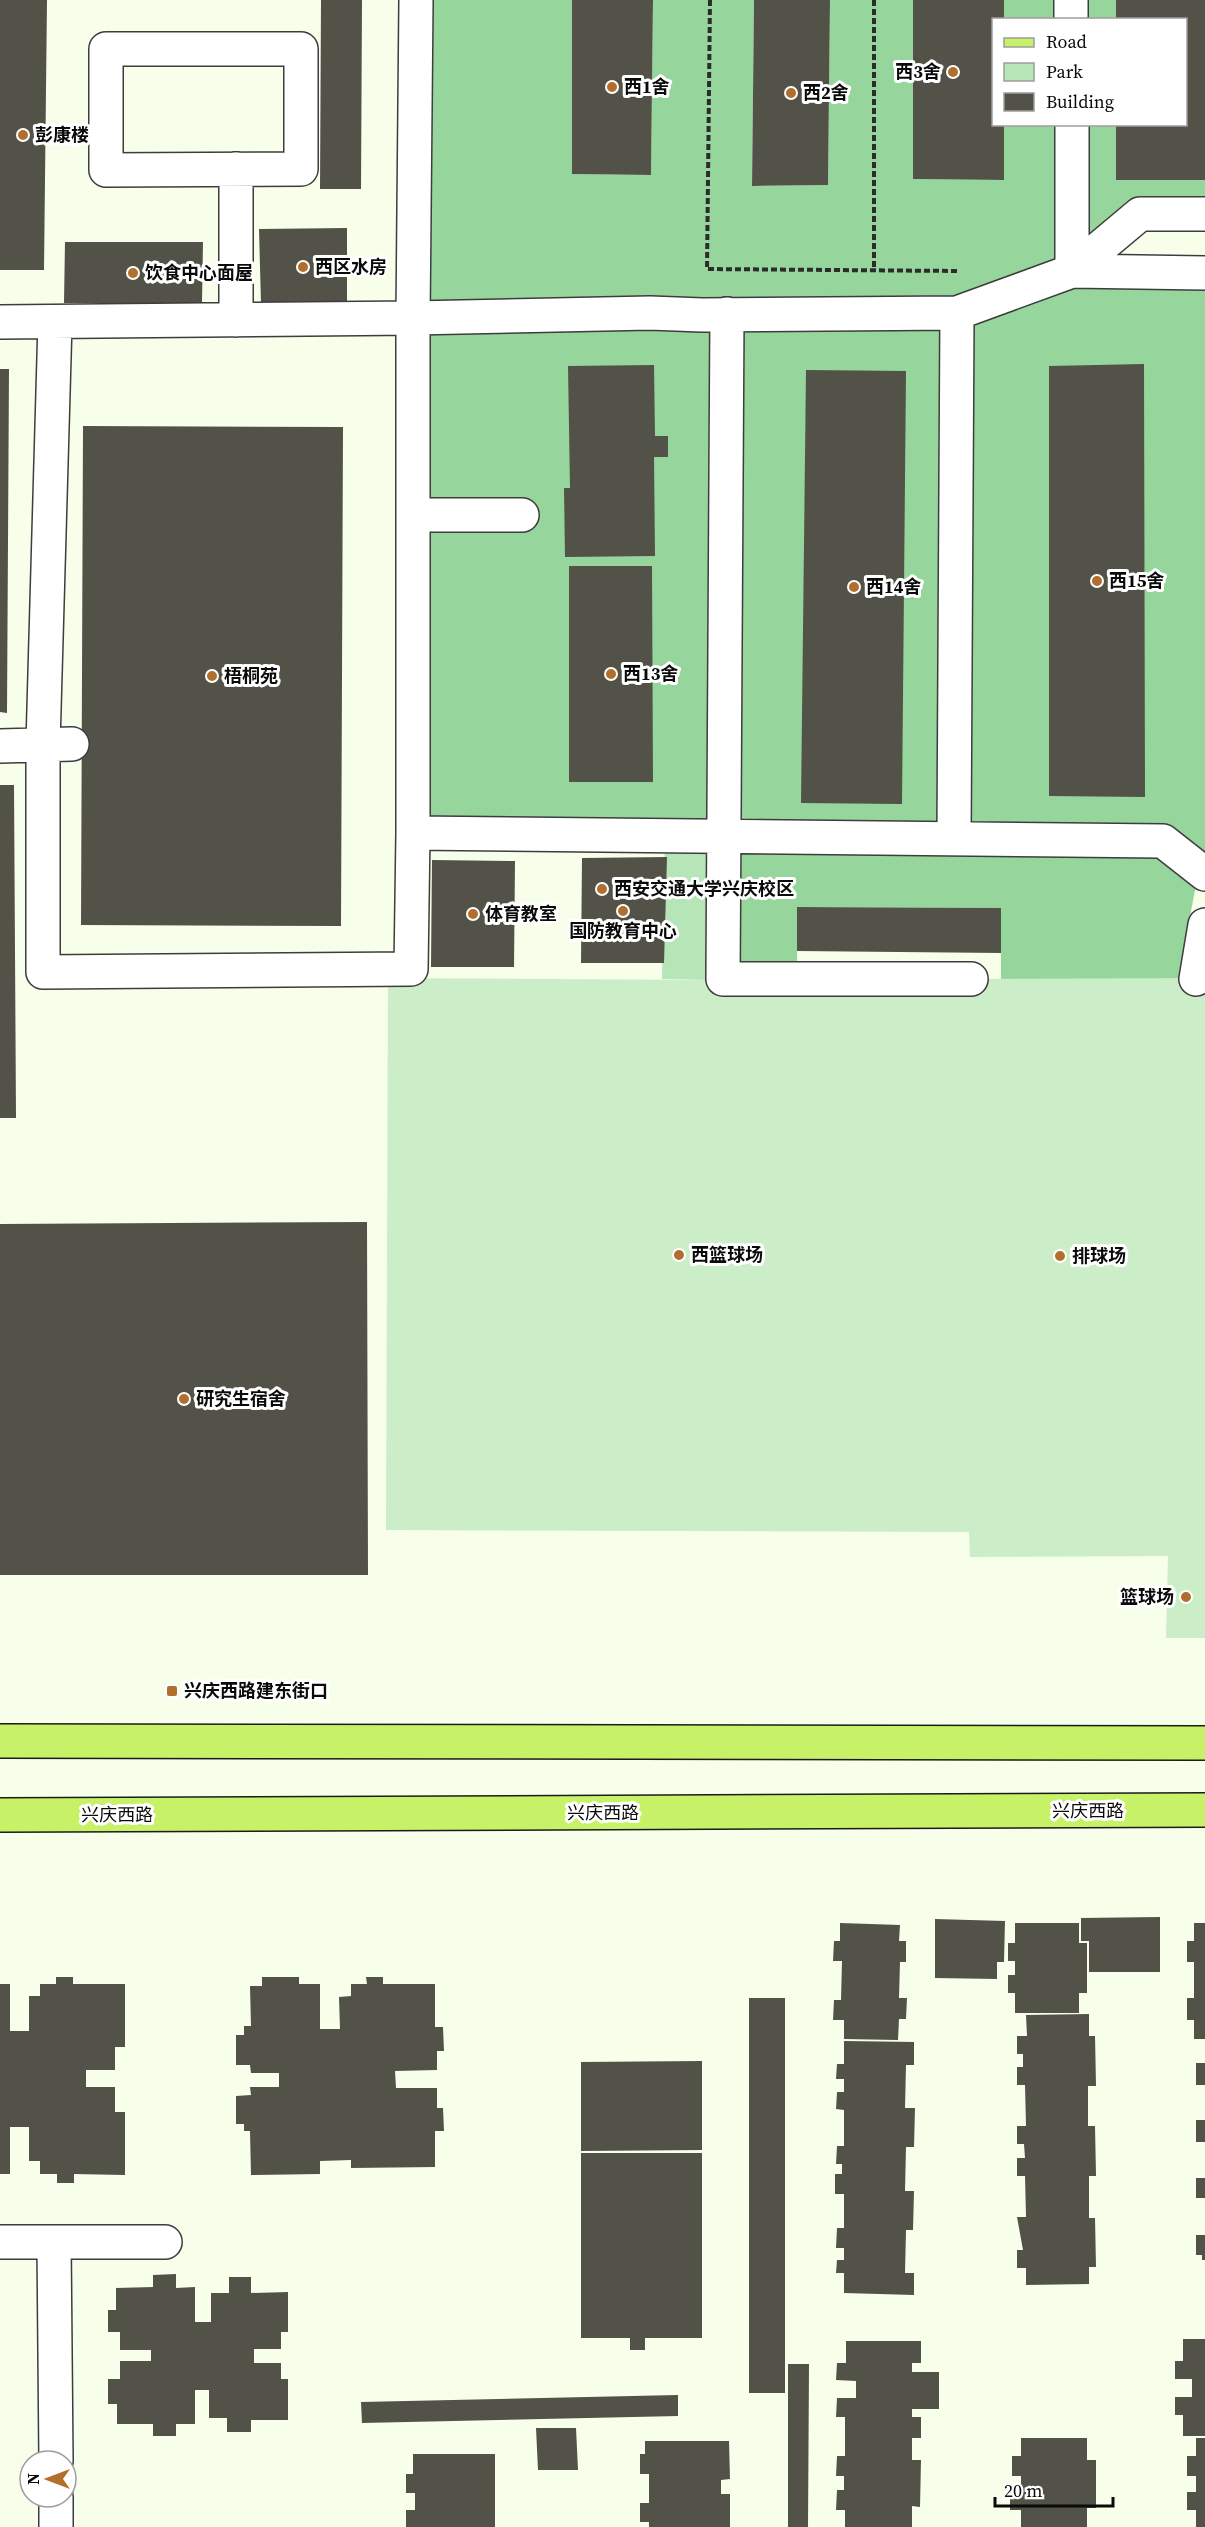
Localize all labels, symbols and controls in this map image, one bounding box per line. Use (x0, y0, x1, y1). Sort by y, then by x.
legend (992, 18, 1187, 126)
text: Road (1046, 29, 1087, 54)
place label: 西3舍 (895, 59, 941, 84)
text: Park (1046, 59, 1083, 84)
marker: 西3舍 (946, 65, 960, 79)
place label: 西1舍 (624, 74, 670, 99)
marker: 西1舍 (605, 80, 619, 94)
place label: 西2舍 (803, 80, 849, 105)
marker: 西2舍 (784, 86, 798, 100)
text: Building (1046, 89, 1114, 114)
place label: 彭康楼 (35, 122, 89, 147)
marker: 彭康楼 (16, 128, 30, 142)
place label: 西区水房 (315, 254, 387, 279)
place label: 饮食中心面屋 (145, 260, 253, 285)
marker: 西区水房 (296, 260, 310, 274)
marker: 饮食中心面屋 (126, 266, 140, 280)
place label: 西15舍 (1109, 568, 1165, 593)
place label: 西14舍 (866, 574, 922, 599)
marker: 西15舍 (1090, 574, 1104, 588)
marker: 西14舍 (847, 580, 861, 594)
place label: 西13舍 (623, 661, 679, 686)
place label: 梧桐苑 (224, 663, 278, 688)
marker: 西13舍 (604, 667, 618, 681)
marker: 梧桐苑 (205, 669, 219, 683)
place label: 西安交通大学兴庆校区 (614, 876, 794, 901)
marker: 西安交通大学兴庆校区 (595, 882, 609, 896)
place label: 体育教室 (485, 901, 557, 926)
marker: 国防教育中心 (616, 904, 630, 918)
marker: 体育教室 (466, 907, 480, 921)
place label: 国防教育中心 (569, 918, 677, 943)
place label: 西篮球场 (691, 1242, 763, 1267)
place label: 排球场 (1072, 1243, 1126, 1268)
marker: 西篮球场 (672, 1248, 686, 1262)
marker: 排球场 (1053, 1249, 1067, 1263)
place label: 研究生宿舍 (196, 1386, 286, 1411)
marker: 研究生宿舍 (177, 1392, 191, 1406)
place label: 篮球场 (1120, 1584, 1174, 1609)
marker: 篮球场 (1179, 1590, 1193, 1604)
place label: 兴庆西路建东街口 (184, 1678, 328, 1703)
marker: 兴庆西路建东街口 (165, 1684, 179, 1698)
street label: 兴庆西路 (1052, 1798, 1124, 1823)
street label: 兴庆西路 (567, 1800, 639, 1825)
street label: 兴庆西路 (81, 1802, 153, 1827)
north arrow (18, 2449, 78, 2509)
scale bar (995, 2470, 1114, 2508)
text: N (22, 2473, 44, 2485)
text: 20 m (1004, 2478, 1042, 2503)

